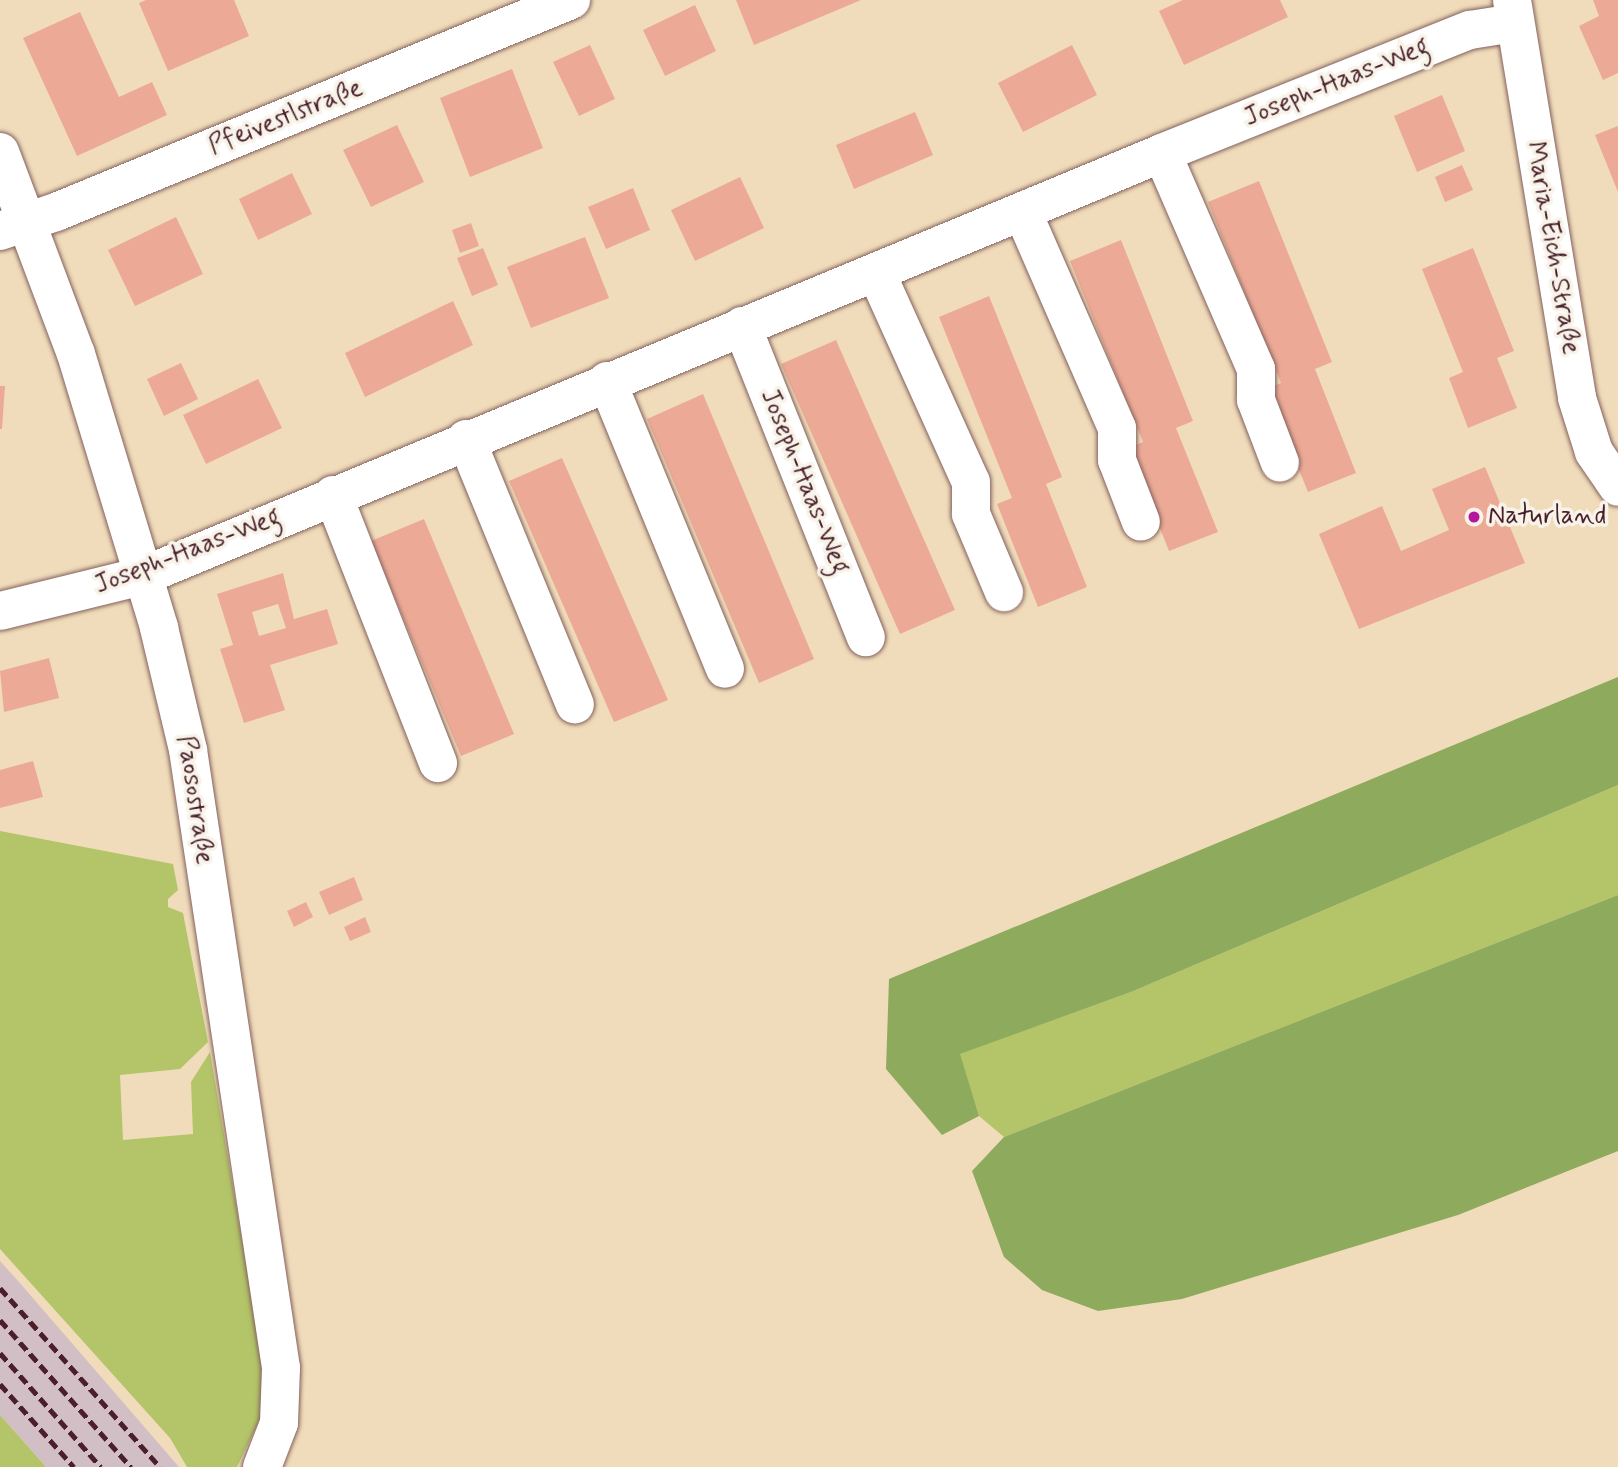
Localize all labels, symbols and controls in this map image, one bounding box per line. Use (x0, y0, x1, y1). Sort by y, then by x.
street label: Joseph-Haas-Weg (1240, 32, 1434, 134)
street label: Pfeivestlstraße (205, 73, 367, 163)
street label: Maria-Eich-Straße (1518, 139, 1586, 357)
street label: Joseph-Haas-Weg (753, 385, 855, 579)
place label: Naturland (1488, 501, 1606, 533)
street label: Joseph-Haas-Weg (90, 502, 286, 602)
marker: Naturland (1466, 509, 1482, 525)
street label: Paosostraße (168, 734, 220, 866)

